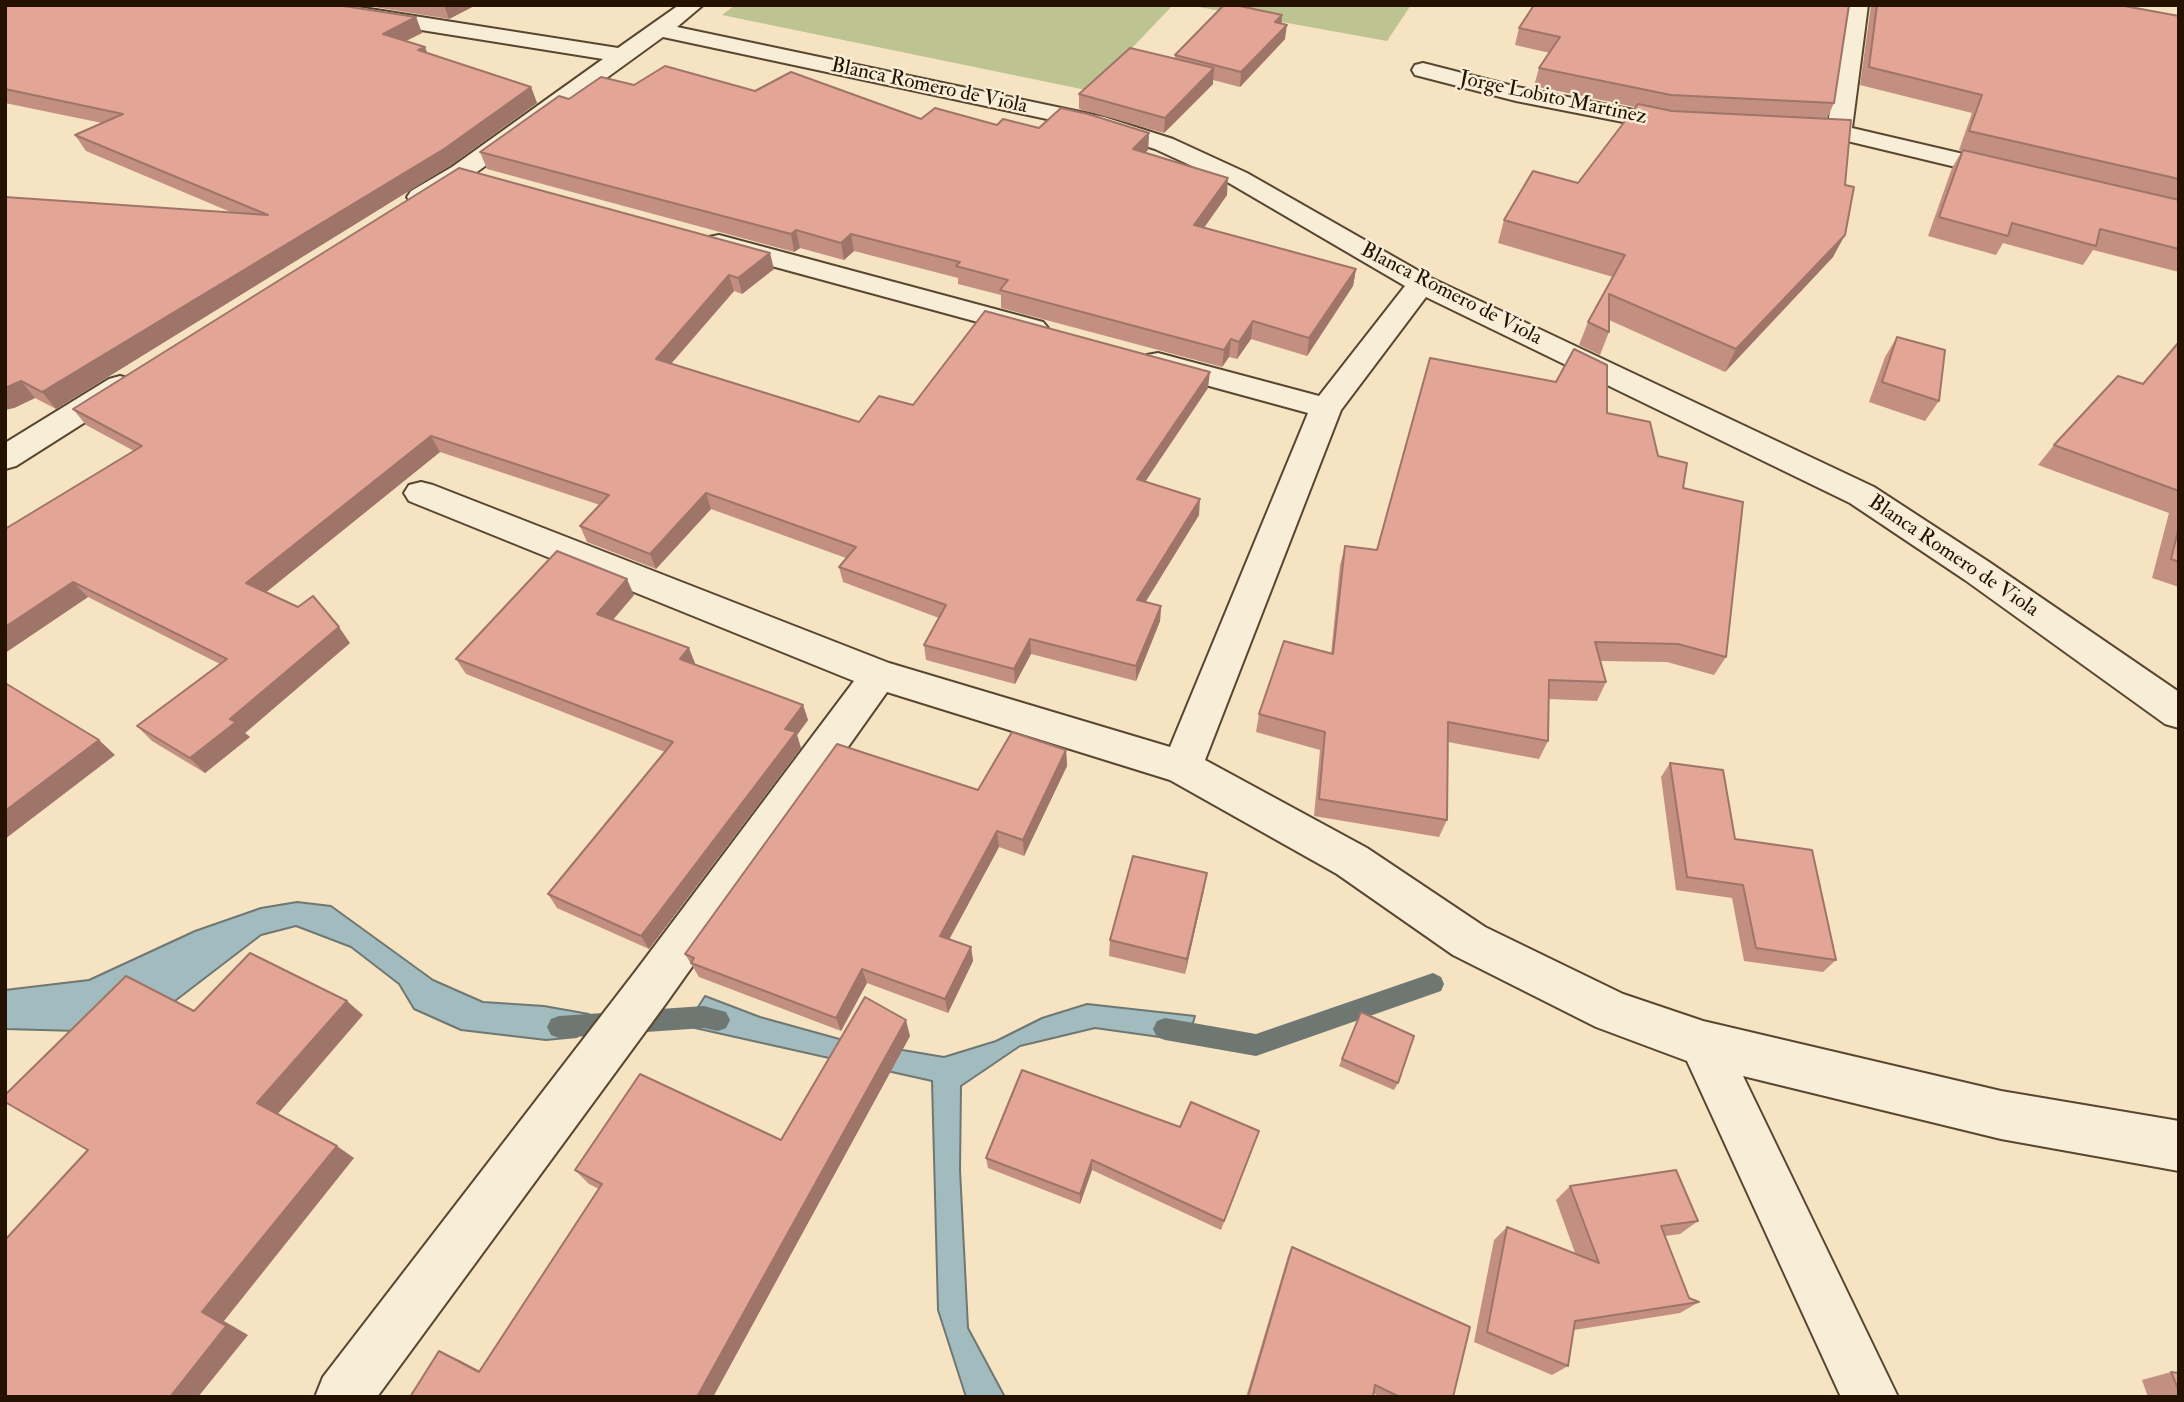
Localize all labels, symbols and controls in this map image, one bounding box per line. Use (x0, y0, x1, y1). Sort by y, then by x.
street label: Blanca Romero de Viola (829, 54, 1029, 120)
street label: Jorge Lobito Martinez (1457, 67, 1649, 131)
street label: Blanca Romero de Viola (1356, 238, 1546, 352)
street label: Blanca Romero de Viola (1863, 491, 2043, 623)

